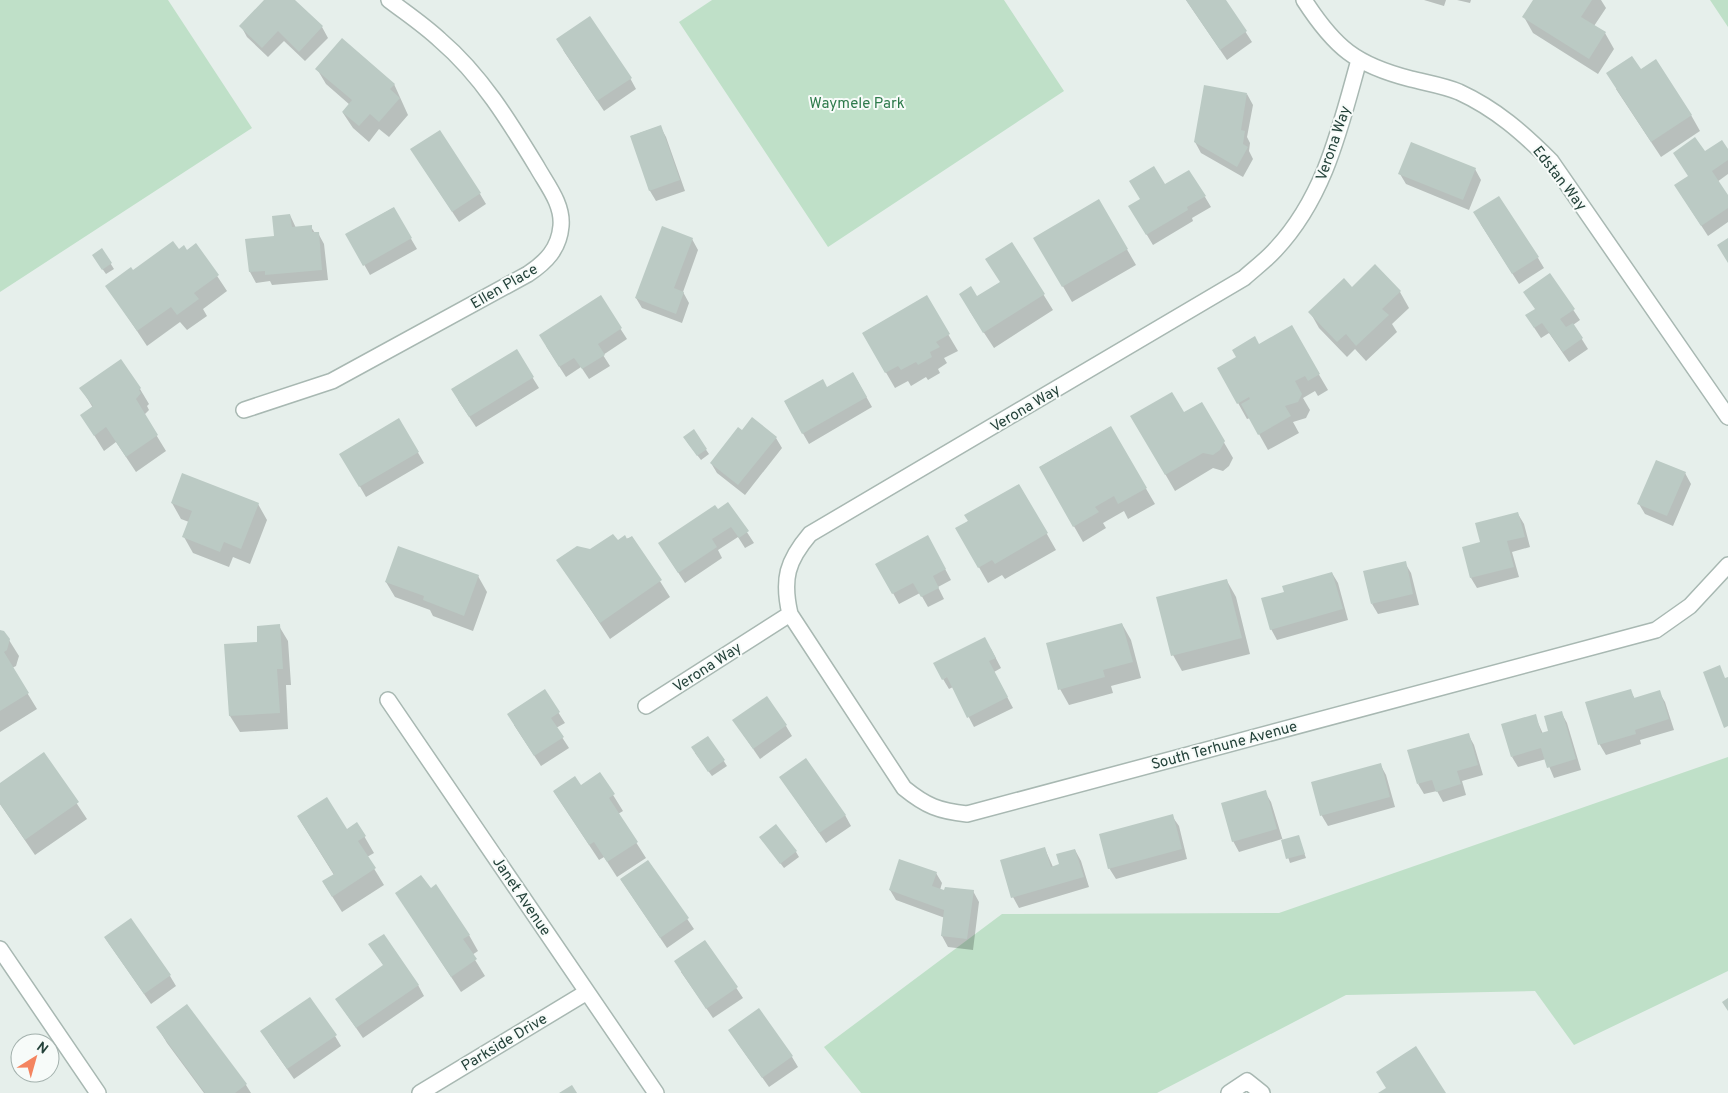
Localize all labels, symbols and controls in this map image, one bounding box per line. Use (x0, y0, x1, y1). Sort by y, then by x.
park label: Waymele Park (809, 95, 905, 114)
street label: Verona Way (1313, 103, 1356, 183)
street label: Edstan Way (1528, 143, 1590, 215)
street label: Ellen Place (468, 261, 542, 314)
street label: Verona Way (987, 381, 1064, 438)
street label: Verona Way (670, 639, 746, 697)
street label: South Terhune Avenue (1149, 718, 1300, 775)
street label: Janet Avenue (487, 854, 554, 940)
street label: Parkside Drive (458, 1010, 551, 1076)
north arrow (10, 1033, 60, 1083)
text: N (33, 1039, 51, 1059)

